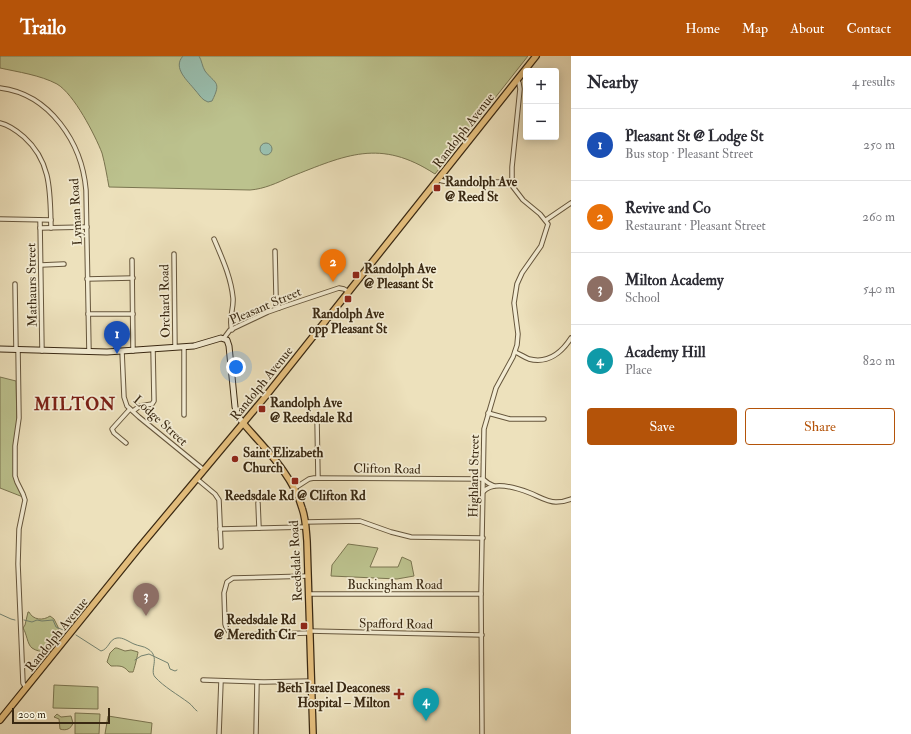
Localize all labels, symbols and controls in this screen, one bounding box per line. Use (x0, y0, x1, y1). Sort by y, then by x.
text: Trailo (20, 16, 66, 40)
text: Home (685, 20, 720, 37)
text: Map (742, 20, 768, 37)
text: About (790, 20, 824, 37)
text: Contact (846, 20, 891, 37)
map controls (523, 68, 559, 140)
button: + (523, 68, 559, 104)
text: Nearby (587, 72, 638, 93)
text: 4 results (852, 74, 895, 90)
street label: Randolph Avenue (429, 89, 499, 172)
button: − (523, 104, 559, 140)
text: Pleasant St @ Lodge St (625, 127, 764, 146)
text: 1 (598, 137, 602, 153)
text: 250 m (863, 137, 895, 153)
text: Bus stop · Pleasant Street (625, 146, 753, 162)
place label: Randolph Ave @ Reed St (445, 174, 518, 205)
street label: Lyman Road (66, 177, 87, 246)
marker: Randolph Ave @ Reed St (432, 183, 442, 193)
text: Revive and Co (625, 199, 711, 218)
text: 2 (597, 209, 603, 225)
text: 260 m (862, 209, 895, 225)
text: Restaurant · Pleasant Street (625, 218, 766, 234)
street label: Mathaurs Street (23, 243, 41, 327)
pin: 2 (320, 249, 346, 282)
place label: Randolph Ave @ Pleasant St (364, 261, 437, 292)
street label: Orchard Road (156, 263, 174, 338)
marker: Randolph Ave @ Pleasant St (351, 270, 361, 280)
text: Milton Academy (625, 271, 724, 290)
text: 3 (598, 281, 603, 297)
text: 540 m (863, 281, 895, 297)
street label: Pleasant Street (227, 284, 304, 328)
text: School (625, 290, 660, 306)
marker: Randolph Ave opp Pleasant St (343, 294, 353, 304)
place label: Randolph Ave opp Pleasant St (309, 306, 388, 338)
pin: 1 (104, 321, 130, 354)
street label: Randolph Avenue (227, 343, 298, 425)
text: Academy Hill (625, 343, 706, 362)
text: 4 (596, 353, 604, 369)
text: 820 m (863, 353, 895, 369)
your location (226, 357, 246, 377)
text: Place (625, 362, 652, 378)
street label: Lodge Street (130, 392, 191, 449)
district label: MILTON (33, 394, 116, 415)
place label: Randolph Ave @ Reedsdale Rd (270, 395, 353, 426)
marker: Randolph Ave @ Reedsdale Rd (257, 404, 267, 414)
button: Save (587, 408, 737, 445)
button: Share (745, 408, 895, 445)
street label: Highland Street (465, 434, 483, 518)
place label: Saint Elizabeth Church (243, 445, 323, 476)
marker: Saint Elizabeth Church (230, 454, 240, 464)
street label: Clifton Road (353, 460, 422, 478)
marker: Reedsdale Rd @ Clifton Rd (290, 476, 300, 486)
place label: Reedsdale Rd @ Clifton Rd (224, 488, 366, 504)
street label: Reedsdale Road (286, 519, 306, 602)
street label: Buckingham Road (347, 577, 443, 593)
pin: 3 (133, 583, 159, 616)
street label: Randolph Avenue (22, 594, 93, 676)
place label: Reedsdale Rd @ Meredith Cir (214, 612, 297, 643)
street label: Spafford Road (359, 615, 434, 634)
marker: Reedsdale Rd @ Meredith Cir (299, 621, 309, 631)
place label: Beth Israel Deaconess Hospital – Milton (277, 680, 391, 712)
marker: Beth Israel Deaconess Hospital – Milton (393, 688, 405, 700)
pin: 4 (413, 688, 439, 721)
scale bar (12, 706, 110, 725)
text: 200 m (18, 708, 46, 721)

